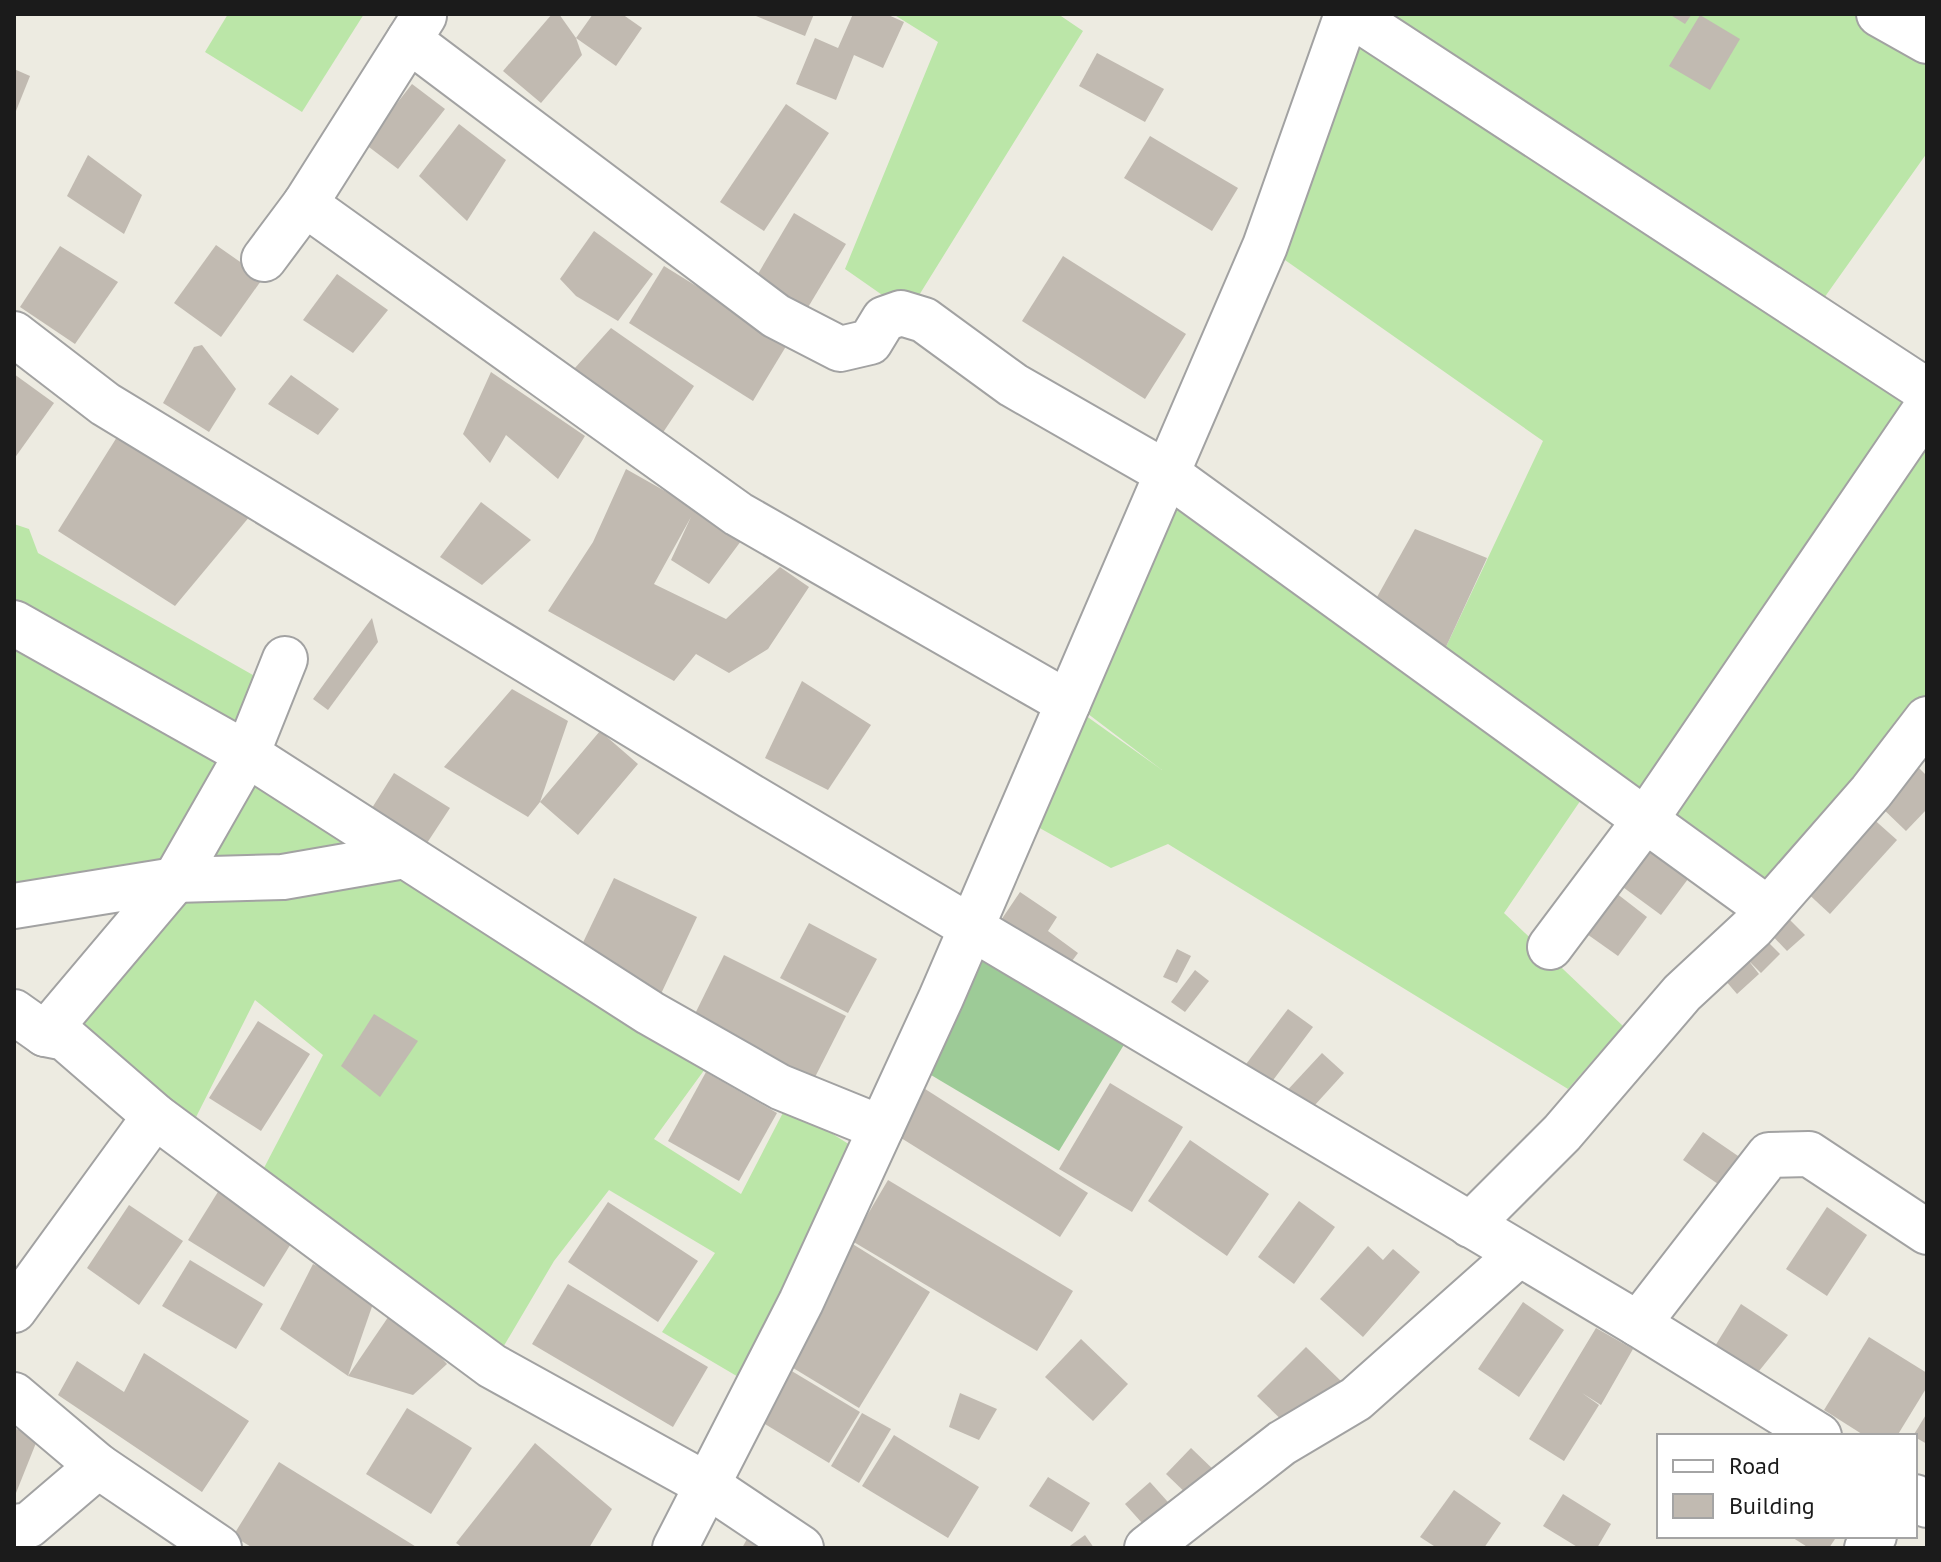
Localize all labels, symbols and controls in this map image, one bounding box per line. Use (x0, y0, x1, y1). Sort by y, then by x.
legend (1657, 1434, 1917, 1538)
text: Road (1729, 1450, 1780, 1481)
text: Building (1729, 1490, 1815, 1521)

